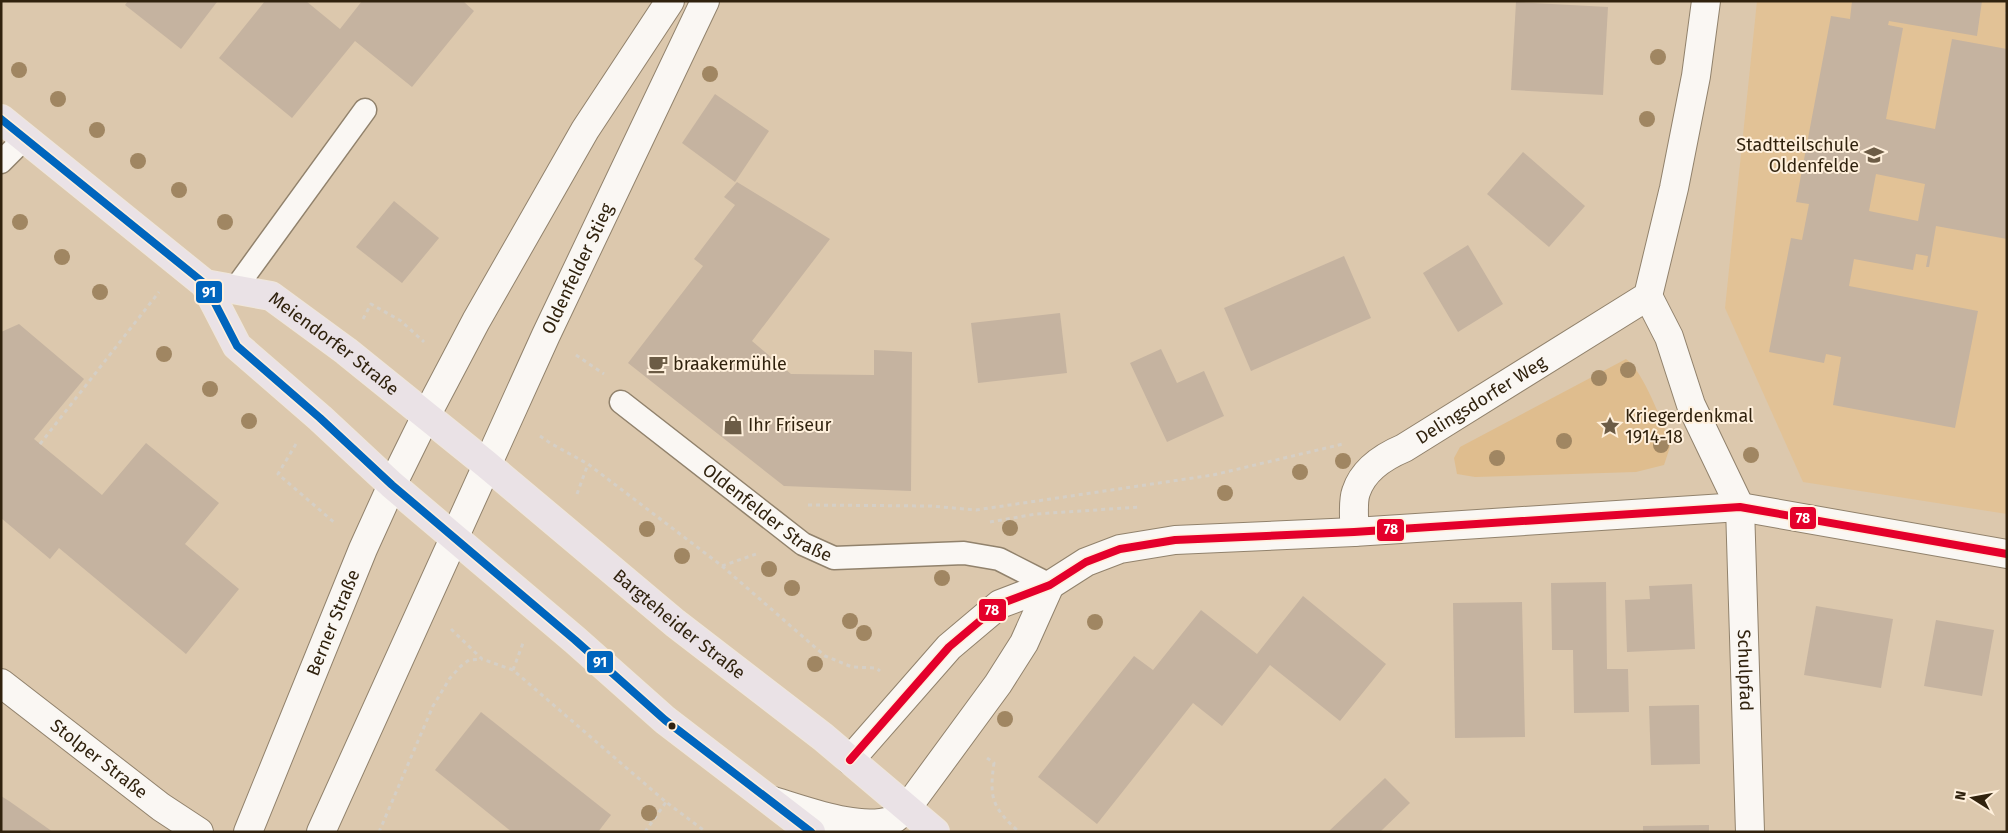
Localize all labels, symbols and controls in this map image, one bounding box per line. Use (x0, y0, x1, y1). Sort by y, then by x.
place label: Stadtteilschule Oldenfelde (1736, 134, 1859, 177)
school or university icon: Stadtteilschule Oldenfelde (1863, 144, 1885, 166)
street label: Oldenfelder Stieg (537, 199, 618, 338)
line badge: 91 (195, 280, 223, 304)
text: 91 (202, 284, 216, 301)
street label: Meiendorfer Straße (264, 287, 403, 400)
street label: Delingsdorfer Weg (1412, 351, 1551, 449)
cafe icon: braakermühle (647, 353, 669, 375)
place label: braakermühle (673, 353, 787, 375)
place label: Kriegerdenkmal 1914-18 (1625, 405, 1753, 448)
shop icon: Ihr Friseur (722, 414, 744, 436)
place label: Ihr Friseur (748, 414, 831, 436)
place icon: Kriegerdenkmal 1914-18 (1599, 415, 1621, 437)
street label: Oldenfelder Straße (698, 459, 835, 567)
line badge: 78 (1789, 506, 1817, 530)
text: 78 (1796, 510, 1810, 527)
line badge: 78 (1376, 518, 1405, 542)
text: 78 (1384, 521, 1398, 538)
street label: Bargteheider Straße (608, 565, 750, 684)
street label: Berner Straße (302, 566, 364, 679)
line badge: 78 (978, 598, 1007, 622)
text: 78 (985, 602, 999, 619)
street label: Schulpfad (1733, 629, 1757, 711)
line badge: 91 (586, 650, 614, 674)
text: 91 (593, 654, 607, 671)
street label: Stolper Straße (46, 714, 152, 803)
unlabelled marker (667, 721, 677, 731)
north arrow (1948, 773, 1998, 823)
text: N (1951, 789, 1970, 802)

